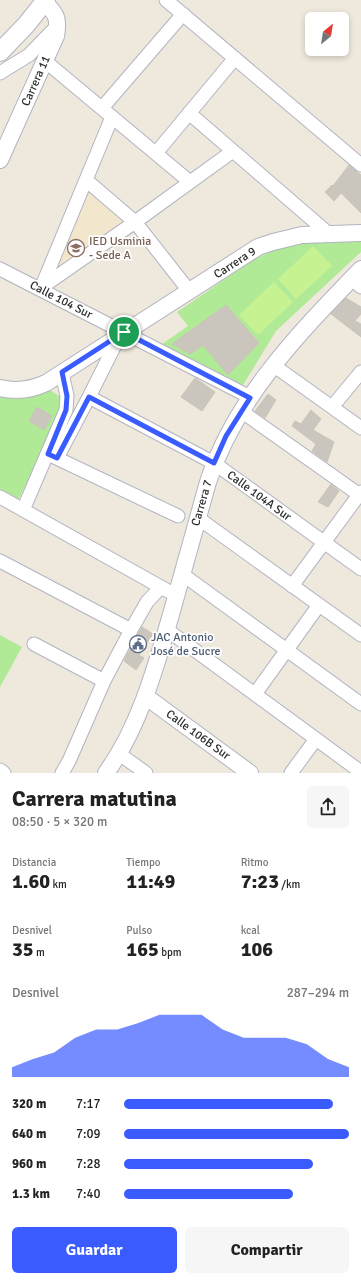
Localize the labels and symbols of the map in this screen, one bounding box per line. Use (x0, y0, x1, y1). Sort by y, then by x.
north arrow (305, 12, 349, 56)
street label: Carrera 11 (18, 53, 54, 109)
place label: IED Usminia - Sede A (89, 234, 151, 263)
school or university icon: IED Usminia - Sede A (66, 238, 86, 258)
street label: Carrera 9 (211, 244, 259, 282)
street label: Calle 104 Sur (27, 278, 95, 322)
pin (107, 315, 141, 349)
street label: Calle 104A Sur (224, 468, 295, 525)
street label: Carrera 7 (188, 478, 216, 528)
place label: JAC Antonio José de Sucre (151, 630, 221, 659)
public building icon: JAC Antonio José de Sucre (128, 634, 148, 654)
street label: Calle 106B Sur (163, 707, 233, 764)

